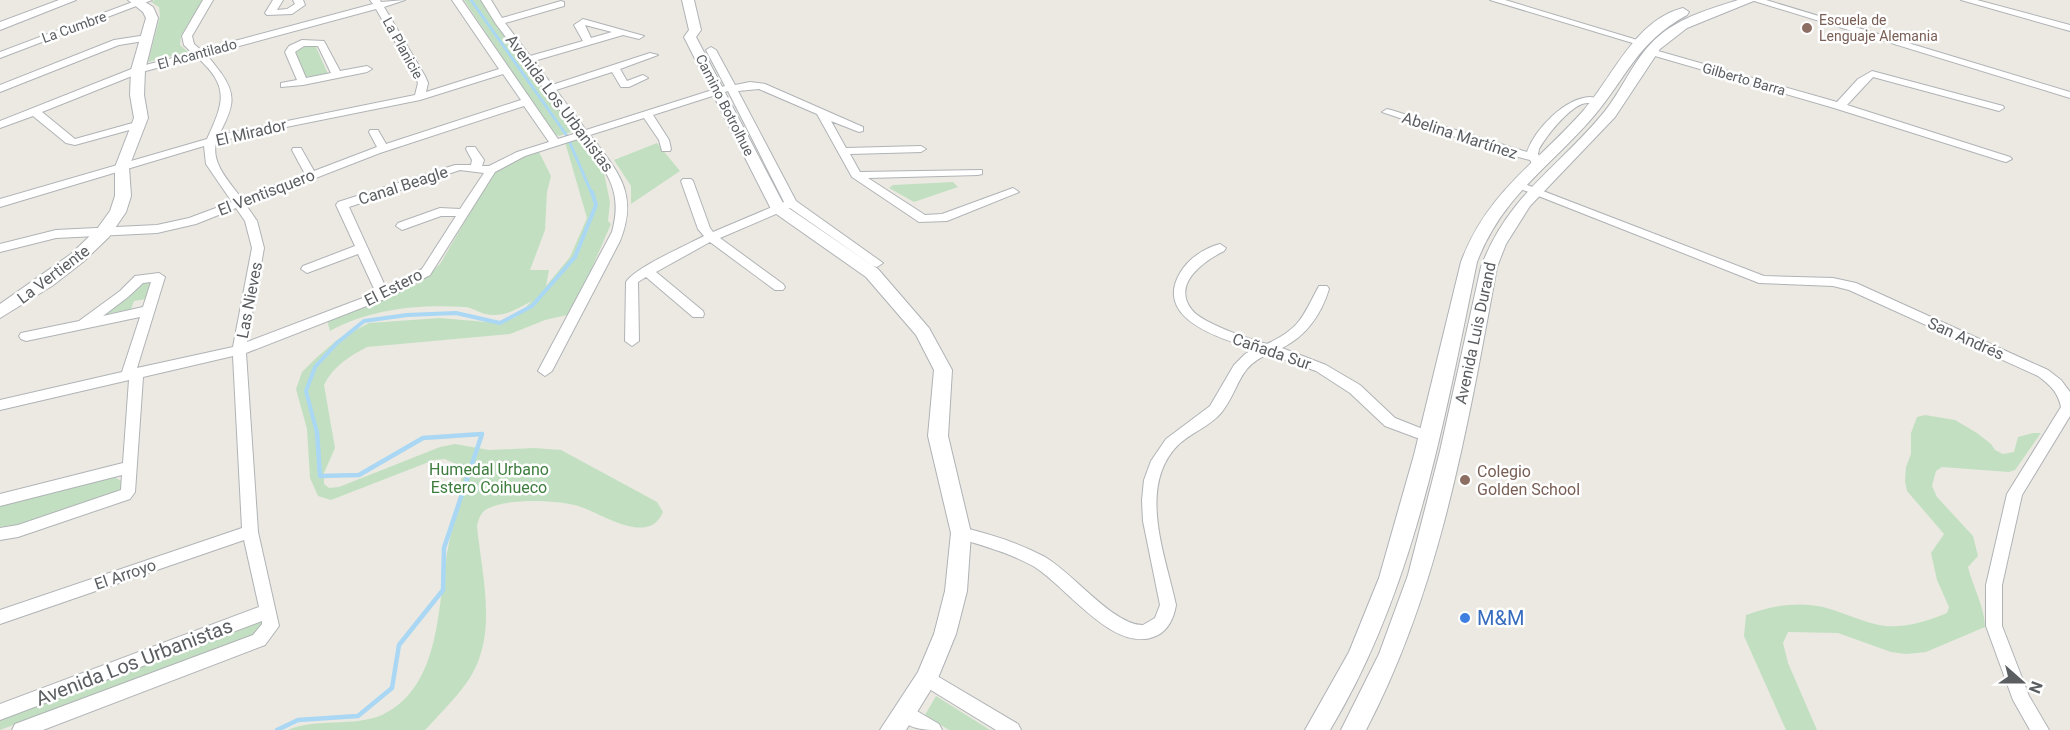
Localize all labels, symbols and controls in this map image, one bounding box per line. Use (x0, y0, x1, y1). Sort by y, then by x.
street label: La Cumbre (39, 8, 109, 46)
place label: Escuela de Lenguaje Alemania (1819, 12, 1938, 44)
street label: La Planicie (380, 14, 426, 82)
marker: Escuela de Lenguaje Alemania (1800, 21, 1814, 35)
street label: Avenida Los Urbanistas (502, 31, 618, 176)
street label: El Acantilado (156, 36, 238, 72)
street label: Camino Botrolhue (693, 52, 757, 158)
street label: Gilberto Barra (1701, 59, 1787, 99)
street label: Abelina Martínez (1400, 108, 1520, 163)
street label: El Mirador (214, 115, 289, 150)
street label: Canal Beagle (356, 162, 450, 209)
street label: El Ventisquero (215, 165, 317, 220)
street label: La Vertiente (13, 241, 93, 308)
street label: Las Nieves (233, 260, 266, 340)
street label: Avenida Luis Durand (1451, 260, 1500, 406)
street label: El Estero (361, 265, 425, 310)
street label: San Andrés (1925, 313, 2007, 364)
street label: Cañada Sur (1230, 329, 1314, 374)
park label: Humedal Urbano Estero Coihueco (429, 460, 549, 497)
place label: Colegio Golden School (1477, 462, 1580, 499)
marker: Colegio Golden School (1458, 473, 1472, 487)
street label: El Arroyo (92, 555, 158, 594)
place label: M&M (1477, 606, 1524, 630)
marker: M&M (1458, 611, 1472, 625)
street label: Avenida Los Urbanistas (32, 613, 236, 711)
north arrow (1992, 652, 2052, 712)
text: N (2025, 679, 2046, 696)

